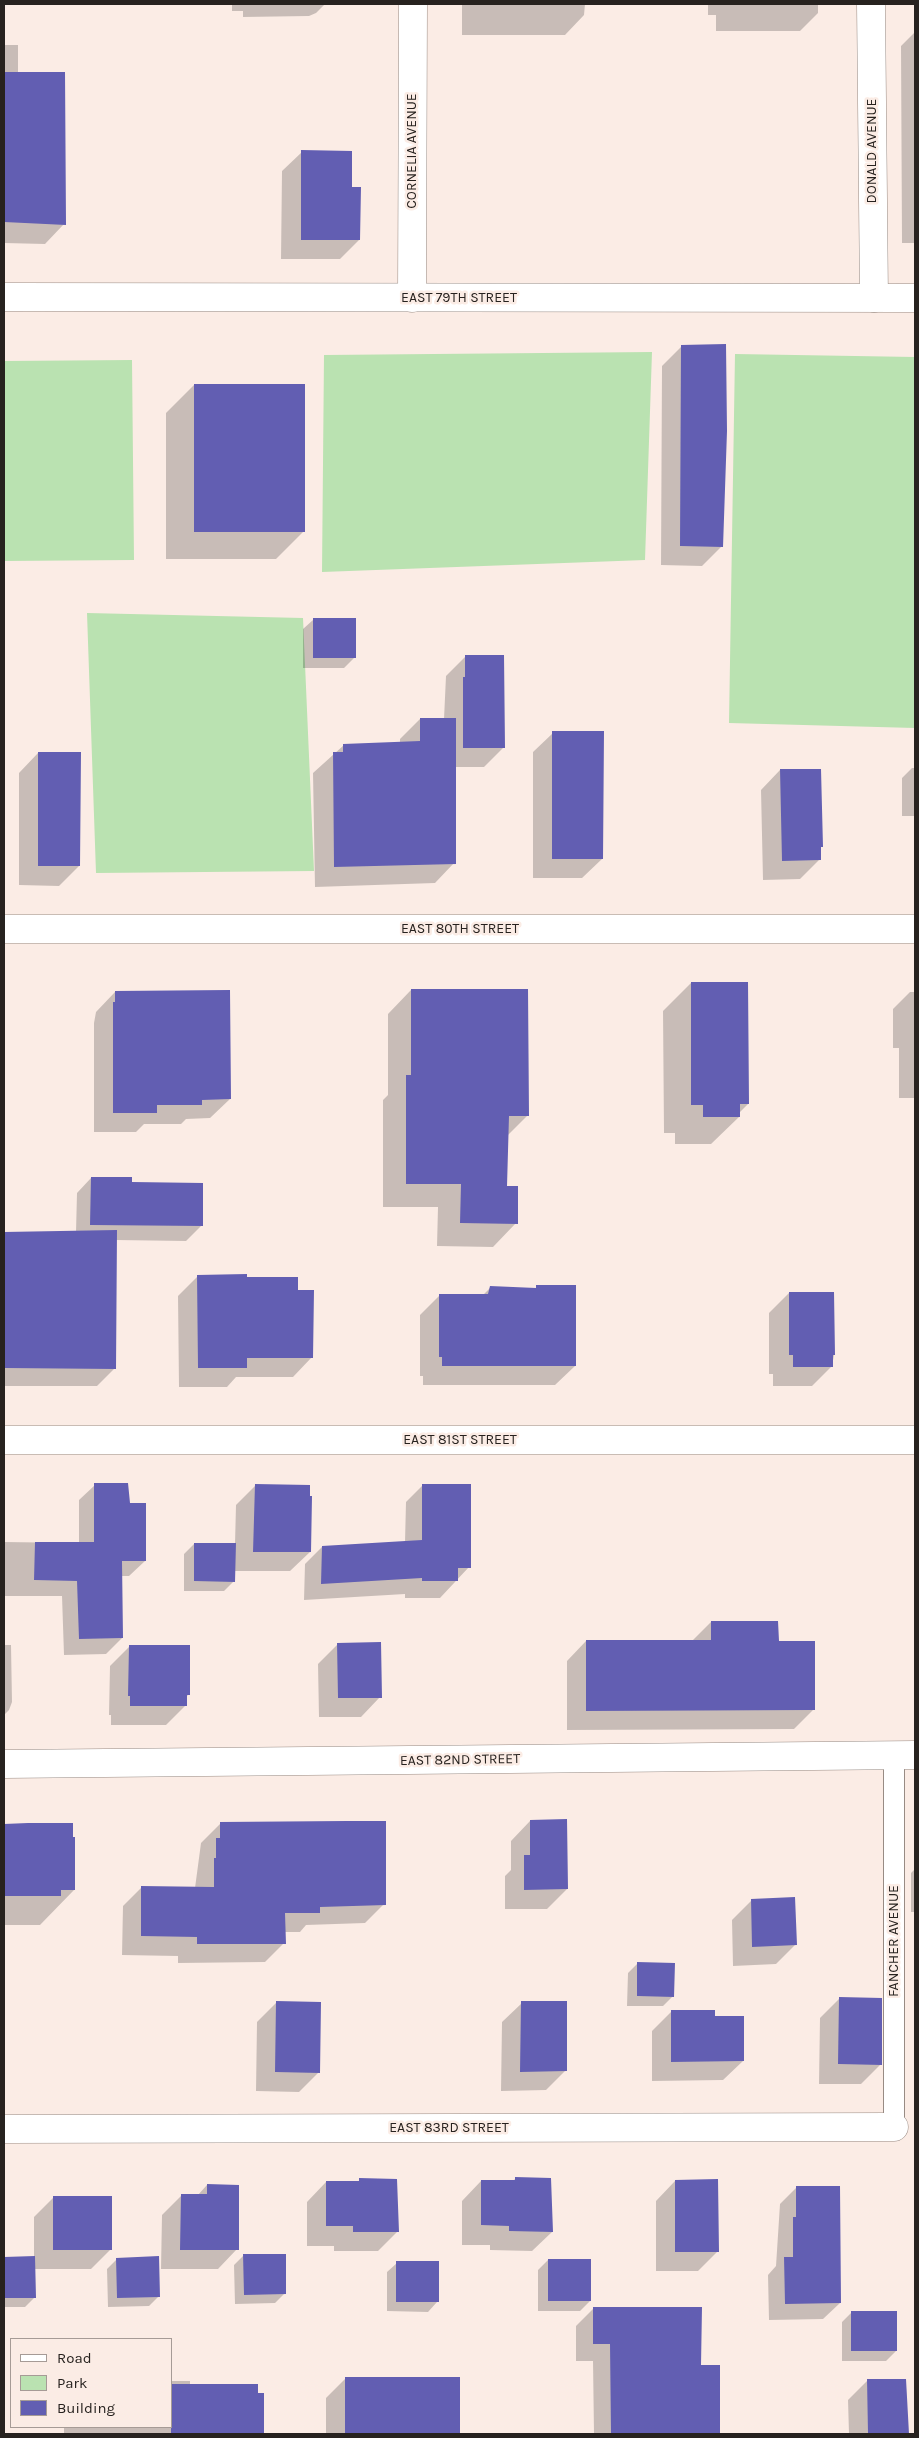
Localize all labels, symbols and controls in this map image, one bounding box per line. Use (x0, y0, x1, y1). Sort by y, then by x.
street label: CORNELIA AVENUE (404, 93, 420, 209)
street label: DONALD AVENUE (864, 99, 880, 203)
street label: EAST 79TH STREET (401, 290, 517, 306)
street label: EAST 80TH STREET (401, 921, 519, 937)
street label: EAST 81ST STREET (403, 1432, 517, 1448)
street label: EAST 82ND STREET (400, 1751, 520, 1769)
street label: FANCHER AVENUE (886, 1885, 902, 1997)
street label: EAST 83RD STREET (389, 2120, 509, 2136)
legend (10, 2338, 172, 2428)
text: Road (57, 2349, 92, 2367)
text: Park (57, 2374, 87, 2392)
text: Building (57, 2399, 115, 2417)

